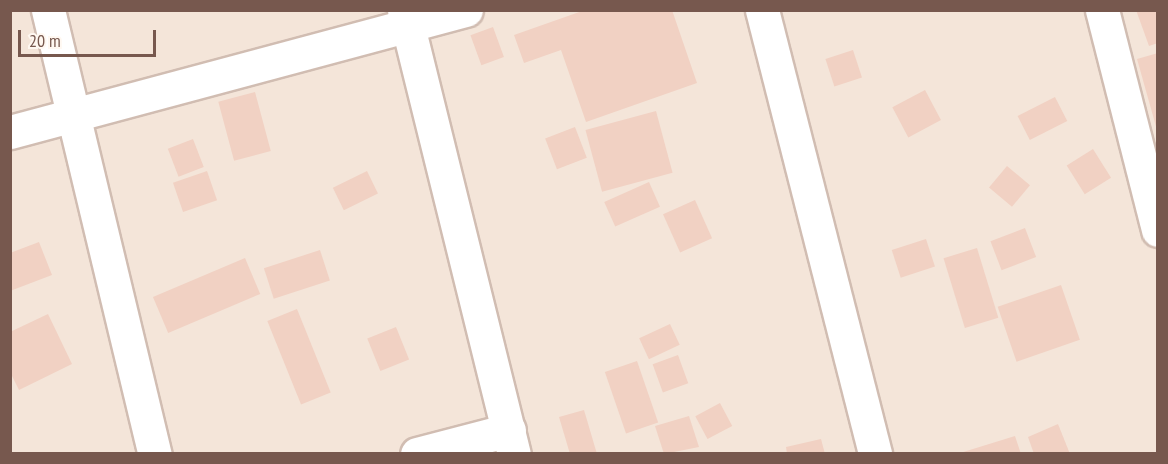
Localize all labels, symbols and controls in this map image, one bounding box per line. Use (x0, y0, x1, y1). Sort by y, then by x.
scale bar (21, 18, 159, 56)
text: 20 m (29, 29, 61, 52)

